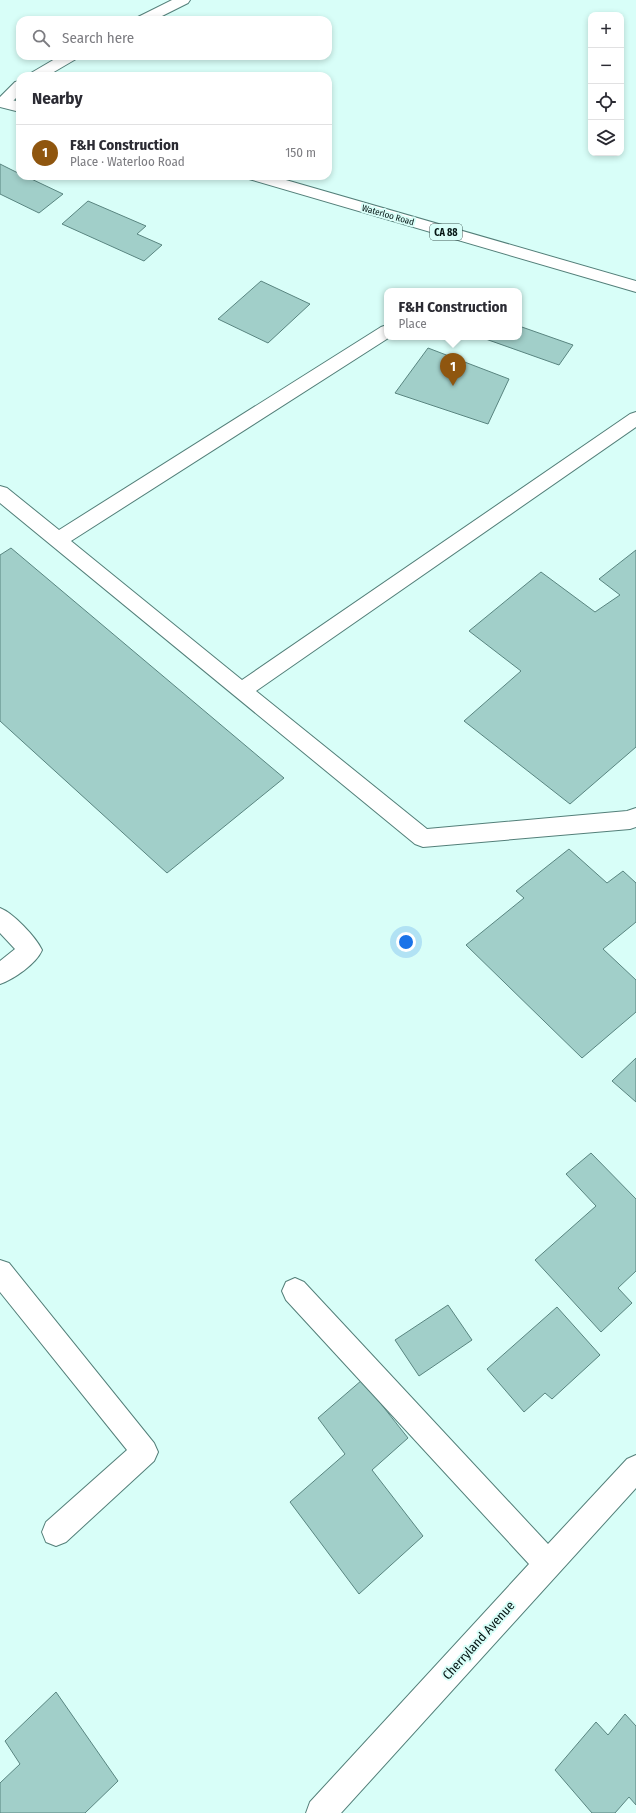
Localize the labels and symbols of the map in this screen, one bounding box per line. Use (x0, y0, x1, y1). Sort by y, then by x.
street label: Waterloo Road (361, 203, 415, 227)
road number: CA 88 (430, 224, 462, 240)
pin: 1 (440, 353, 466, 386)
your location (396, 932, 416, 952)
street label: Cherryland Avenue (439, 1598, 518, 1683)

